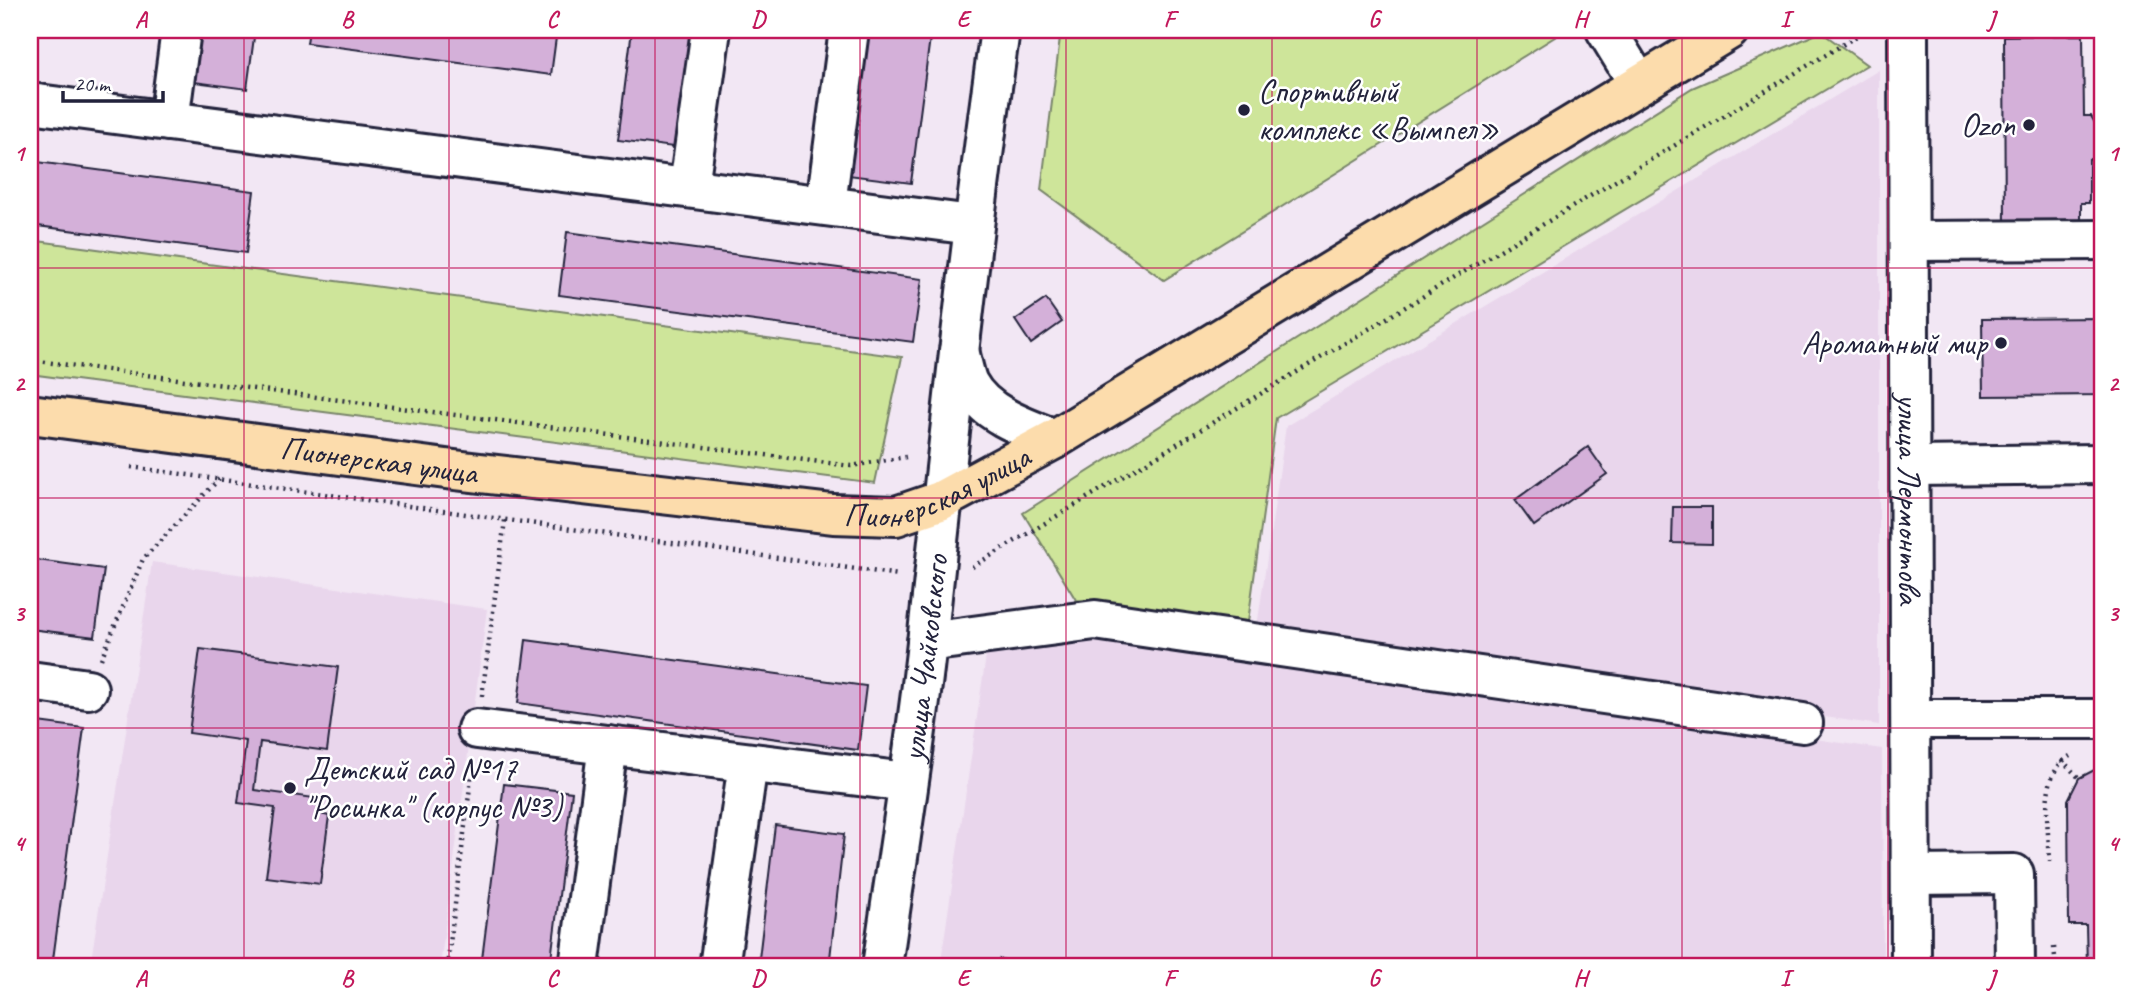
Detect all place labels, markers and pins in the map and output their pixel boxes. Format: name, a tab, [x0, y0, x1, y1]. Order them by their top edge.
place label: Спортивный комплекс «Вымпел»	[1258, 70, 1499, 150]
marker: Спортивный комплекс «Вымпел»	[1236, 102, 1252, 118]
place label: Ozon	[1961, 104, 2015, 146]
marker: Ozon	[2021, 117, 2037, 133]
place label: Ароматный мир	[1802, 322, 1990, 364]
marker: Ароматный мир	[1993, 335, 2009, 351]
place label: Детский сад №17 "Росинка" (корпус №3)	[304, 748, 564, 828]
marker: Детский сад №17 "Росинка" (корпус №3)	[282, 780, 298, 796]

